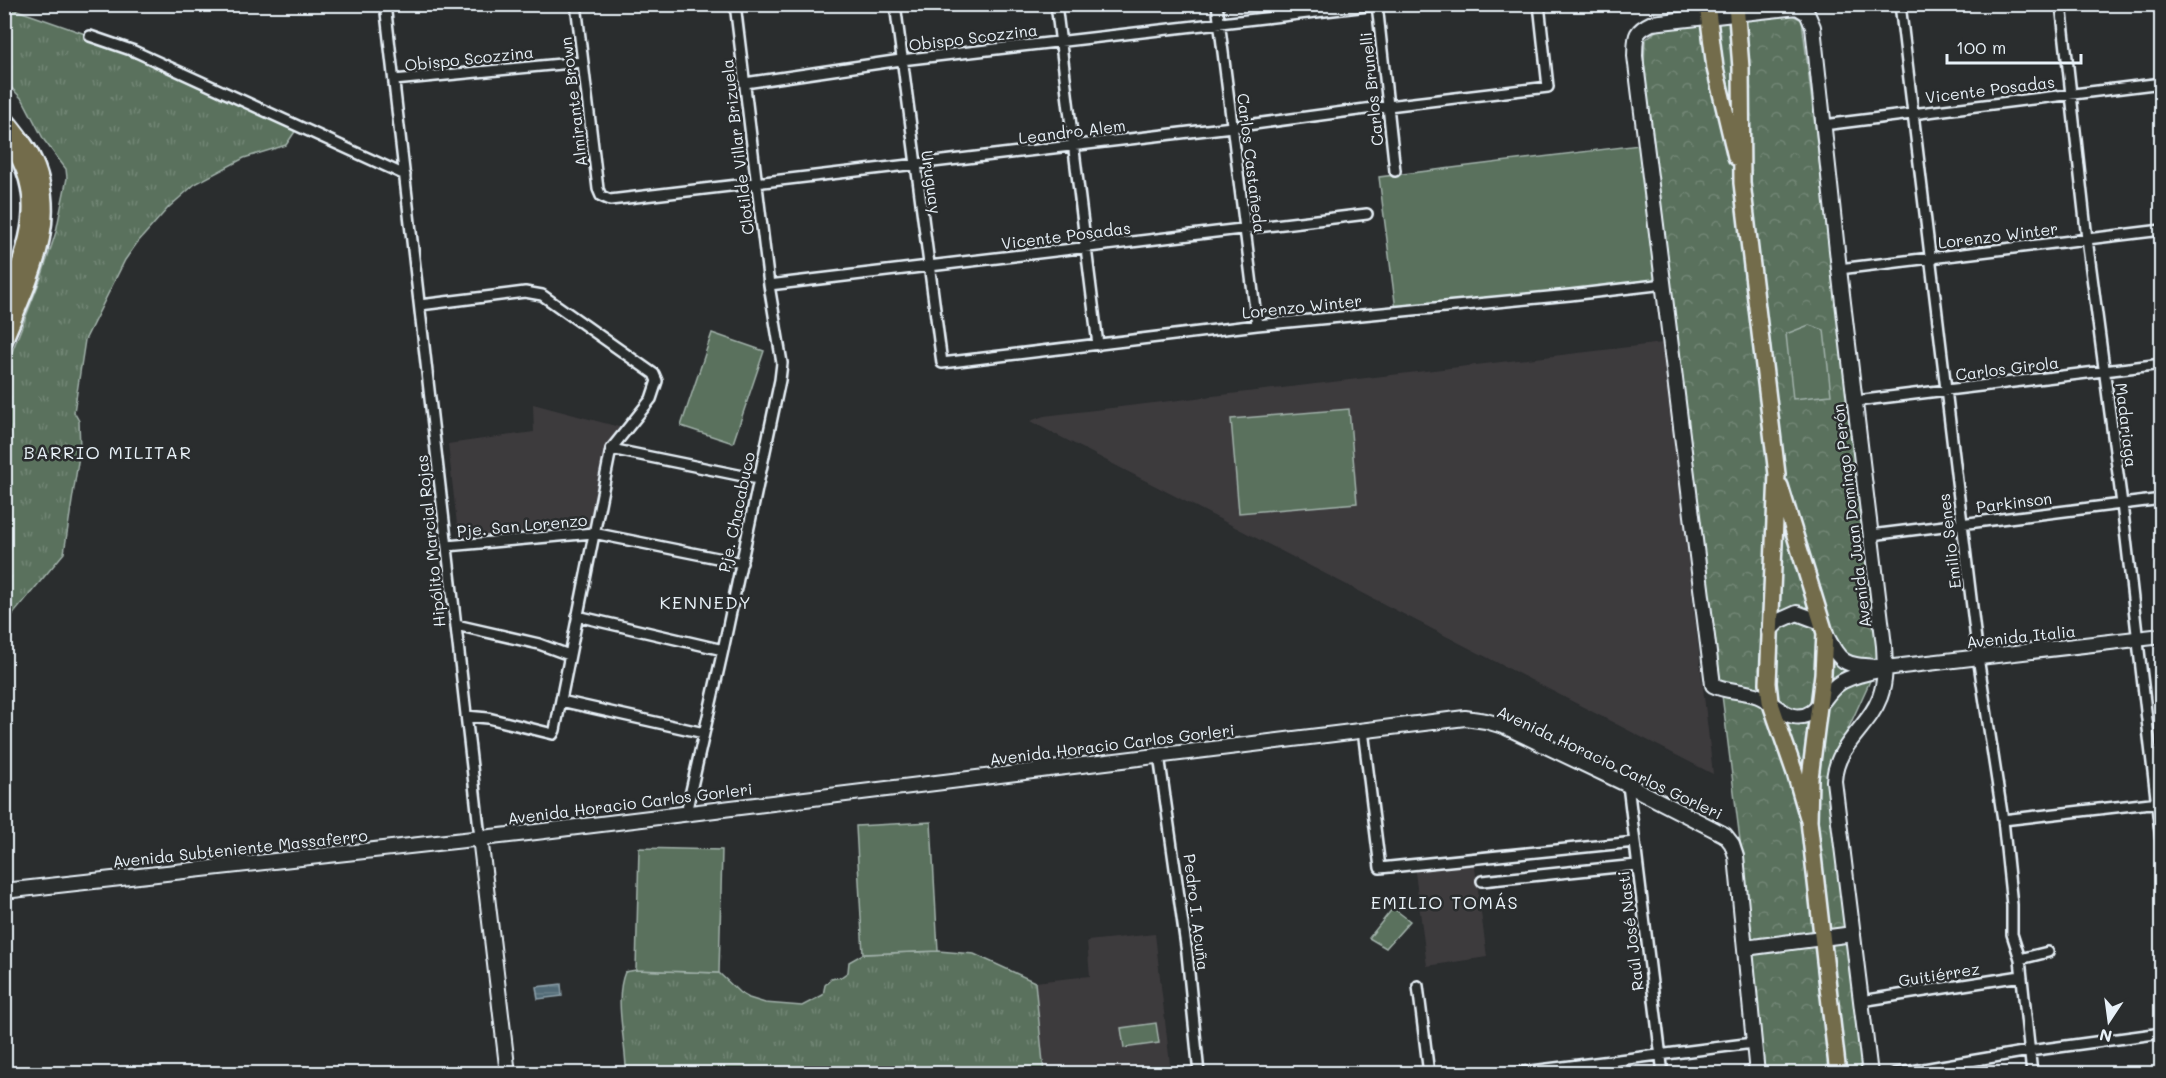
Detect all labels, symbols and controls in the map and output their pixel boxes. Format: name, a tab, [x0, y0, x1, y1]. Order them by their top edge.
street label: Obispo Scozzina	[907, 19, 1039, 55]
scale bar	[1947, 27, 2080, 65]
street label: Carlos Brunelli	[1355, 31, 1387, 147]
text: 100 m	[1956, 35, 2006, 59]
street label: Almirante Brown	[555, 36, 591, 168]
street label: Obispo Scozzina	[404, 41, 534, 75]
street label: Clotilde Villar Brizuela	[716, 58, 758, 236]
street label: Vicente Posadas	[1924, 71, 2056, 107]
street label: Carlos Castañeda	[1233, 92, 1271, 234]
street label: Leandro Alem	[1017, 114, 1127, 148]
street label: Uruguay	[917, 149, 947, 215]
street label: Vicente Posadas	[1000, 217, 1132, 253]
street label: Lorenzo Winter	[1937, 217, 2059, 253]
street label: Lorenzo Winter	[1241, 289, 1363, 323]
street label: Carlos Girola	[1954, 351, 2060, 385]
street label: Madariaga	[2111, 382, 2143, 468]
street label: Avenida Juan Domingo Perón	[1827, 403, 1875, 629]
district label: BARRIO MILITAR	[23, 440, 193, 464]
street label: Pje. Chacabuco	[713, 450, 759, 574]
street label: Hipólito Marcial Rojas	[411, 454, 449, 628]
street label: Parkinson	[1975, 487, 2053, 517]
street label: Emilio Senes	[1933, 492, 1965, 590]
street label: Pje. San Lorenzo	[456, 509, 588, 541]
district label: KENNEDY	[660, 590, 752, 614]
street label: Avenida Italia	[1965, 620, 2077, 652]
street label: Avenida Horacio Carlos Gorleri	[1494, 700, 1726, 824]
street label: Avenida Horacio Carlos Gorleri	[988, 719, 1236, 769]
street label: Avenida Horacio Carlos Gorleri	[506, 778, 754, 828]
street label: Avenida Subteniente Massaferro	[111, 824, 369, 872]
street label: Pedro I. Acuña	[1179, 852, 1215, 972]
street label: Raúl José Nasti	[1612, 870, 1648, 992]
district label: EMILIO TOMÁS	[1371, 890, 1519, 914]
street label: Guitiérrez	[1897, 957, 1981, 991]
north arrow	[2079, 991, 2139, 1051]
text: N	[2097, 1025, 2114, 1048]

